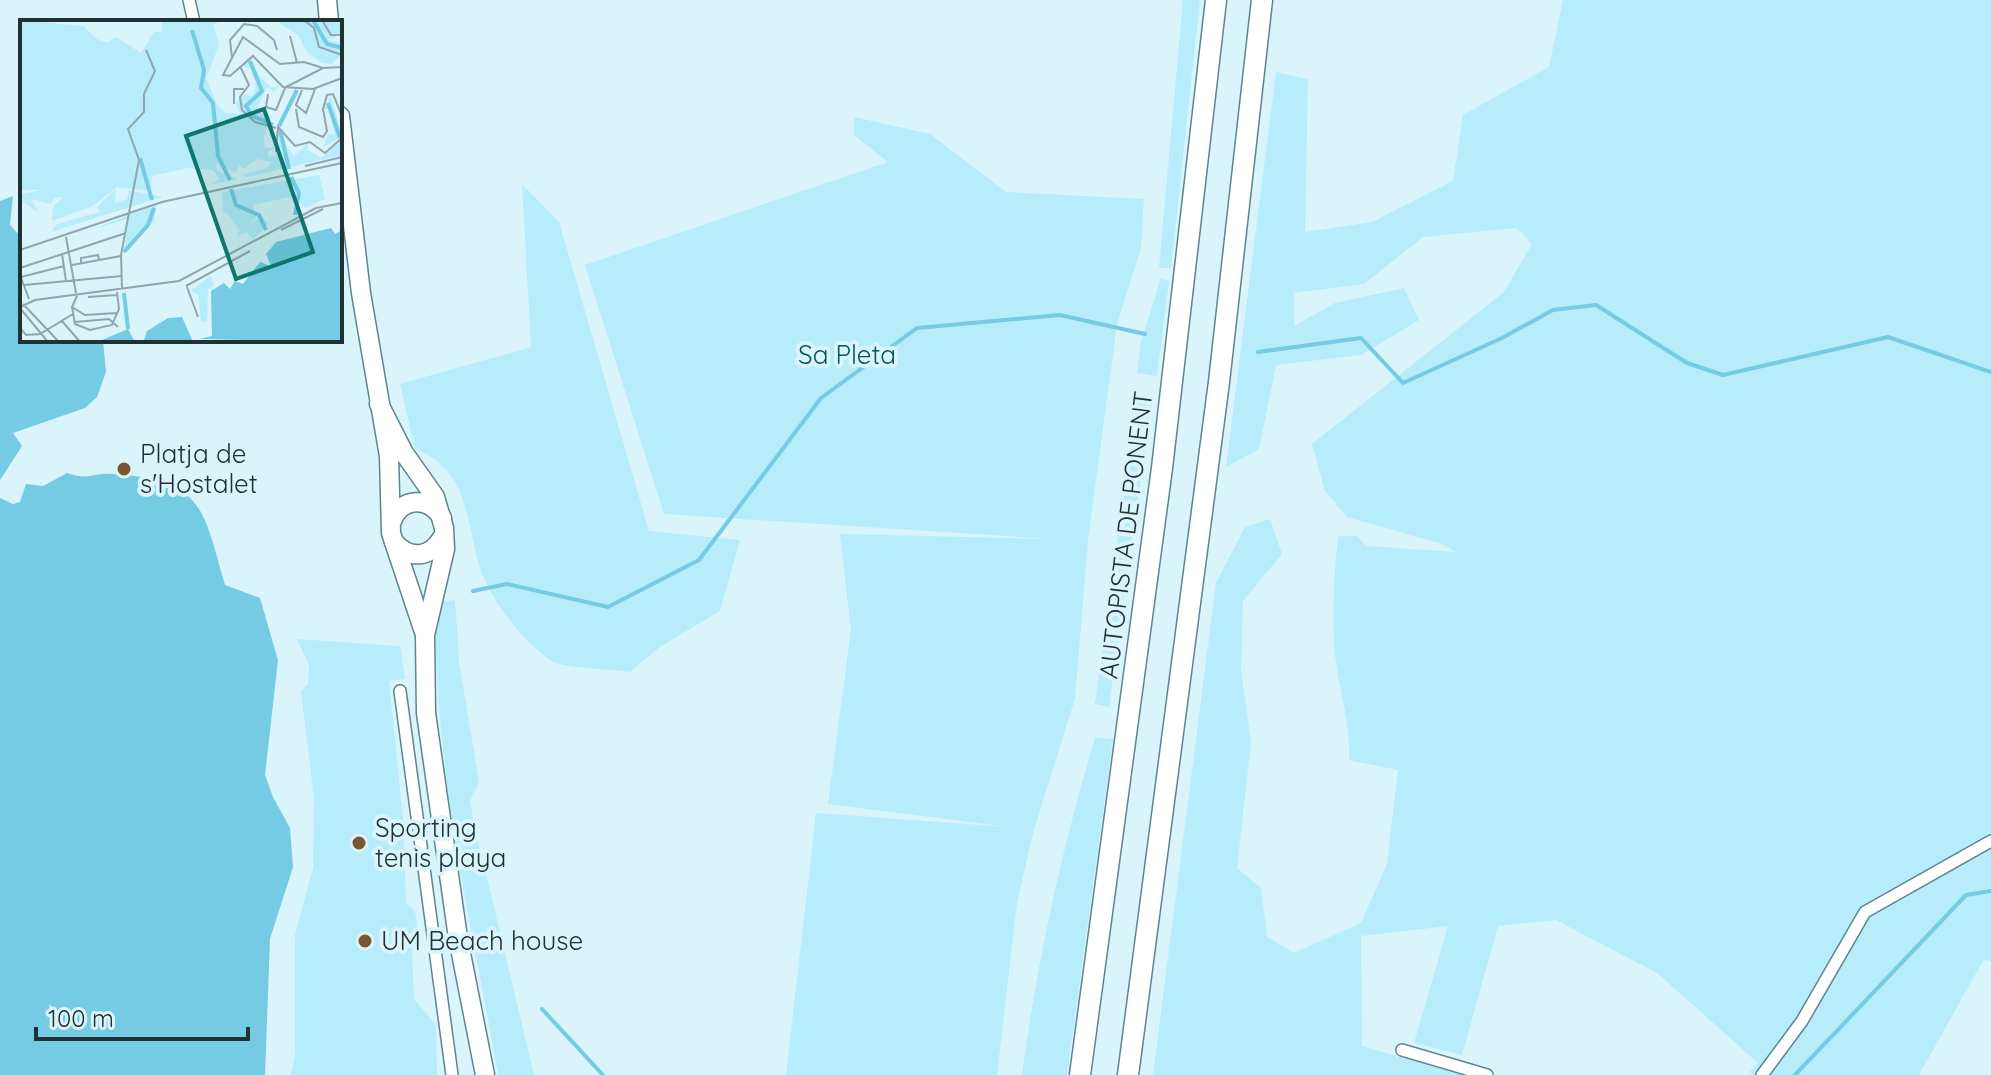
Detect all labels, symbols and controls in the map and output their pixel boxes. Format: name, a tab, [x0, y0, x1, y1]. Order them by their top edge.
inset map	[20, 20, 342, 342]
park label: Sa Pleta	[798, 338, 896, 371]
street label: AUTOPISTA DE PONENT	[1091, 389, 1160, 681]
place label: Platja de s'Hostalet	[140, 437, 258, 500]
marker: Platja de s'Hostalet	[115, 460, 133, 478]
place label: Sporting tenis playa	[375, 811, 506, 874]
marker: Sporting tenis playa	[350, 834, 368, 852]
place label: UM Beach house	[381, 924, 583, 957]
marker: UM Beach house	[356, 932, 374, 950]
scale bar	[36, 991, 248, 1041]
text: 100 m	[48, 1003, 114, 1033]

